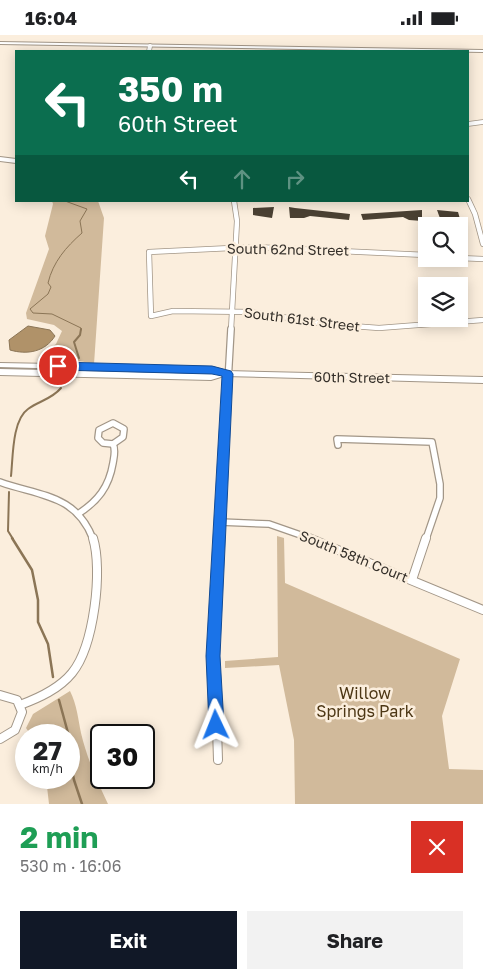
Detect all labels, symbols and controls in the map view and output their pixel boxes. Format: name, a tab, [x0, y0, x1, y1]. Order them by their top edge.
text: 16:04	[25, 6, 77, 29]
text: 350 m	[118, 68, 223, 110]
icon: left	[35, 70, 100, 135]
text: 60th Street	[118, 110, 238, 137]
icon: left	[175, 165, 203, 193]
icon: ahead	[228, 165, 256, 193]
icon: right	[281, 165, 309, 193]
map controls	[418, 217, 468, 327]
button: search	[418, 217, 468, 267]
street label: South 62nd Street	[227, 239, 349, 259]
button: layers	[418, 277, 468, 327]
street label: South 61st Street	[243, 303, 361, 335]
pin	[37, 345, 79, 387]
icon: arrive	[44, 352, 72, 380]
street label: 60th Street	[314, 368, 390, 386]
street label: South 58th Court	[297, 526, 411, 586]
park label: Willow Springs Park	[316, 683, 414, 721]
position arrow	[189, 698, 241, 750]
speed limit sign: 30	[90, 724, 155, 789]
text: 27	[33, 735, 62, 766]
text: km/h	[32, 761, 63, 776]
text: 2 min	[20, 819, 98, 855]
button: close	[411, 821, 463, 873]
text: 530 m · 16:06	[20, 856, 121, 876]
button: Exit	[20, 911, 237, 969]
button: Share	[247, 911, 463, 969]

